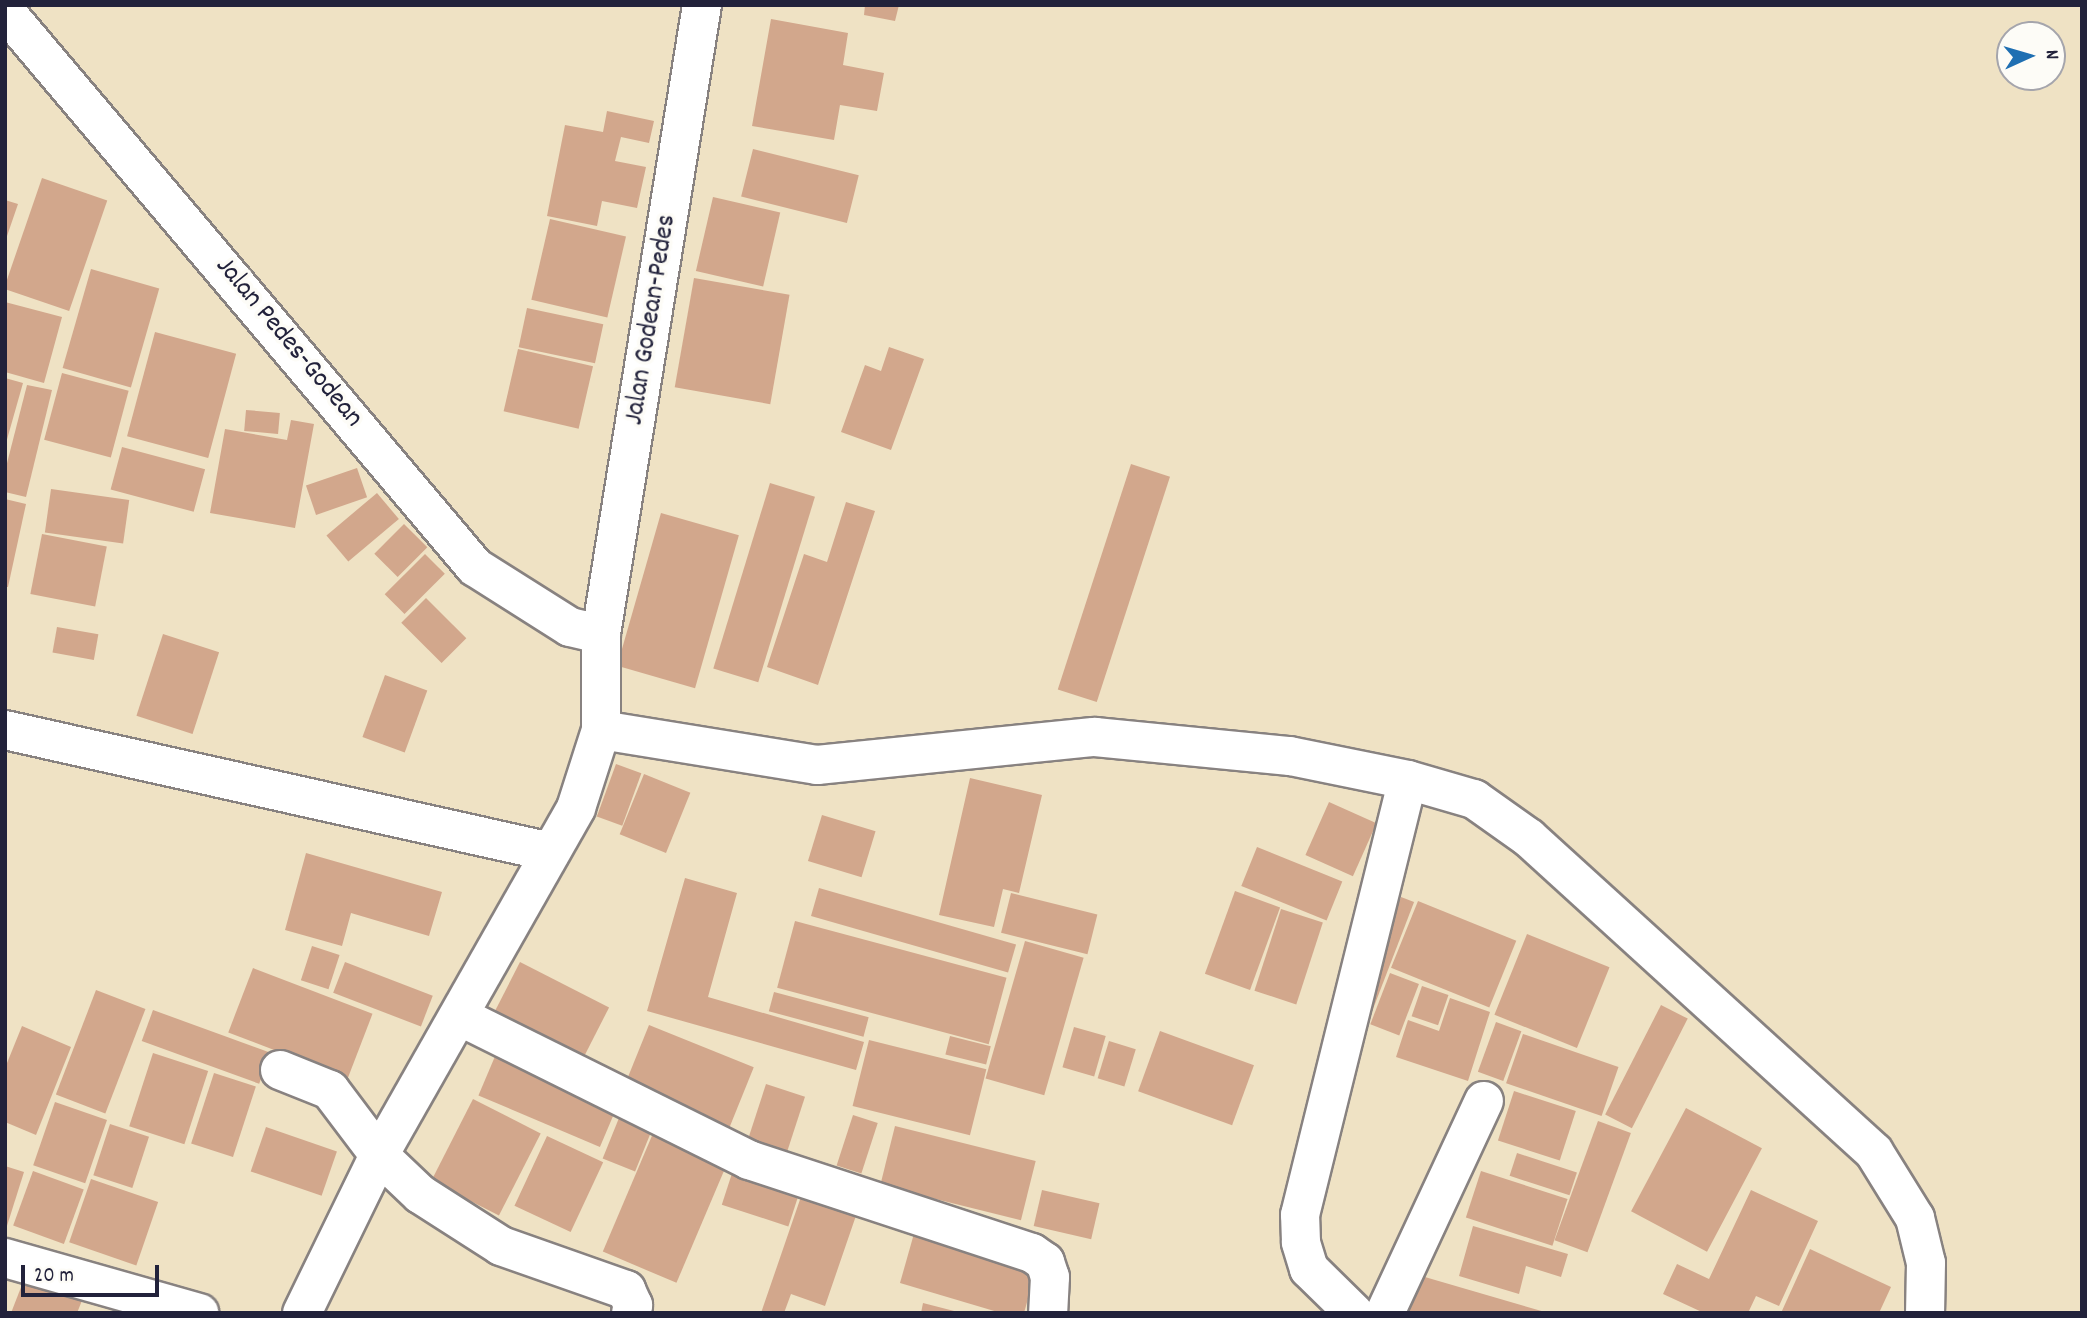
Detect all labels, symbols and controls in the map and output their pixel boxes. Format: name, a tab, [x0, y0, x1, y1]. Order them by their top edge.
north arrow	[1996, 21, 2066, 91]
text: N	[2037, 49, 2064, 60]
street label: Jalan Godean-Pedes	[619, 212, 685, 428]
street label: Jalan Pedes-Godean	[207, 251, 369, 435]
scale bar	[24, 1252, 163, 1296]
text: 20 m	[34, 1262, 74, 1292]

